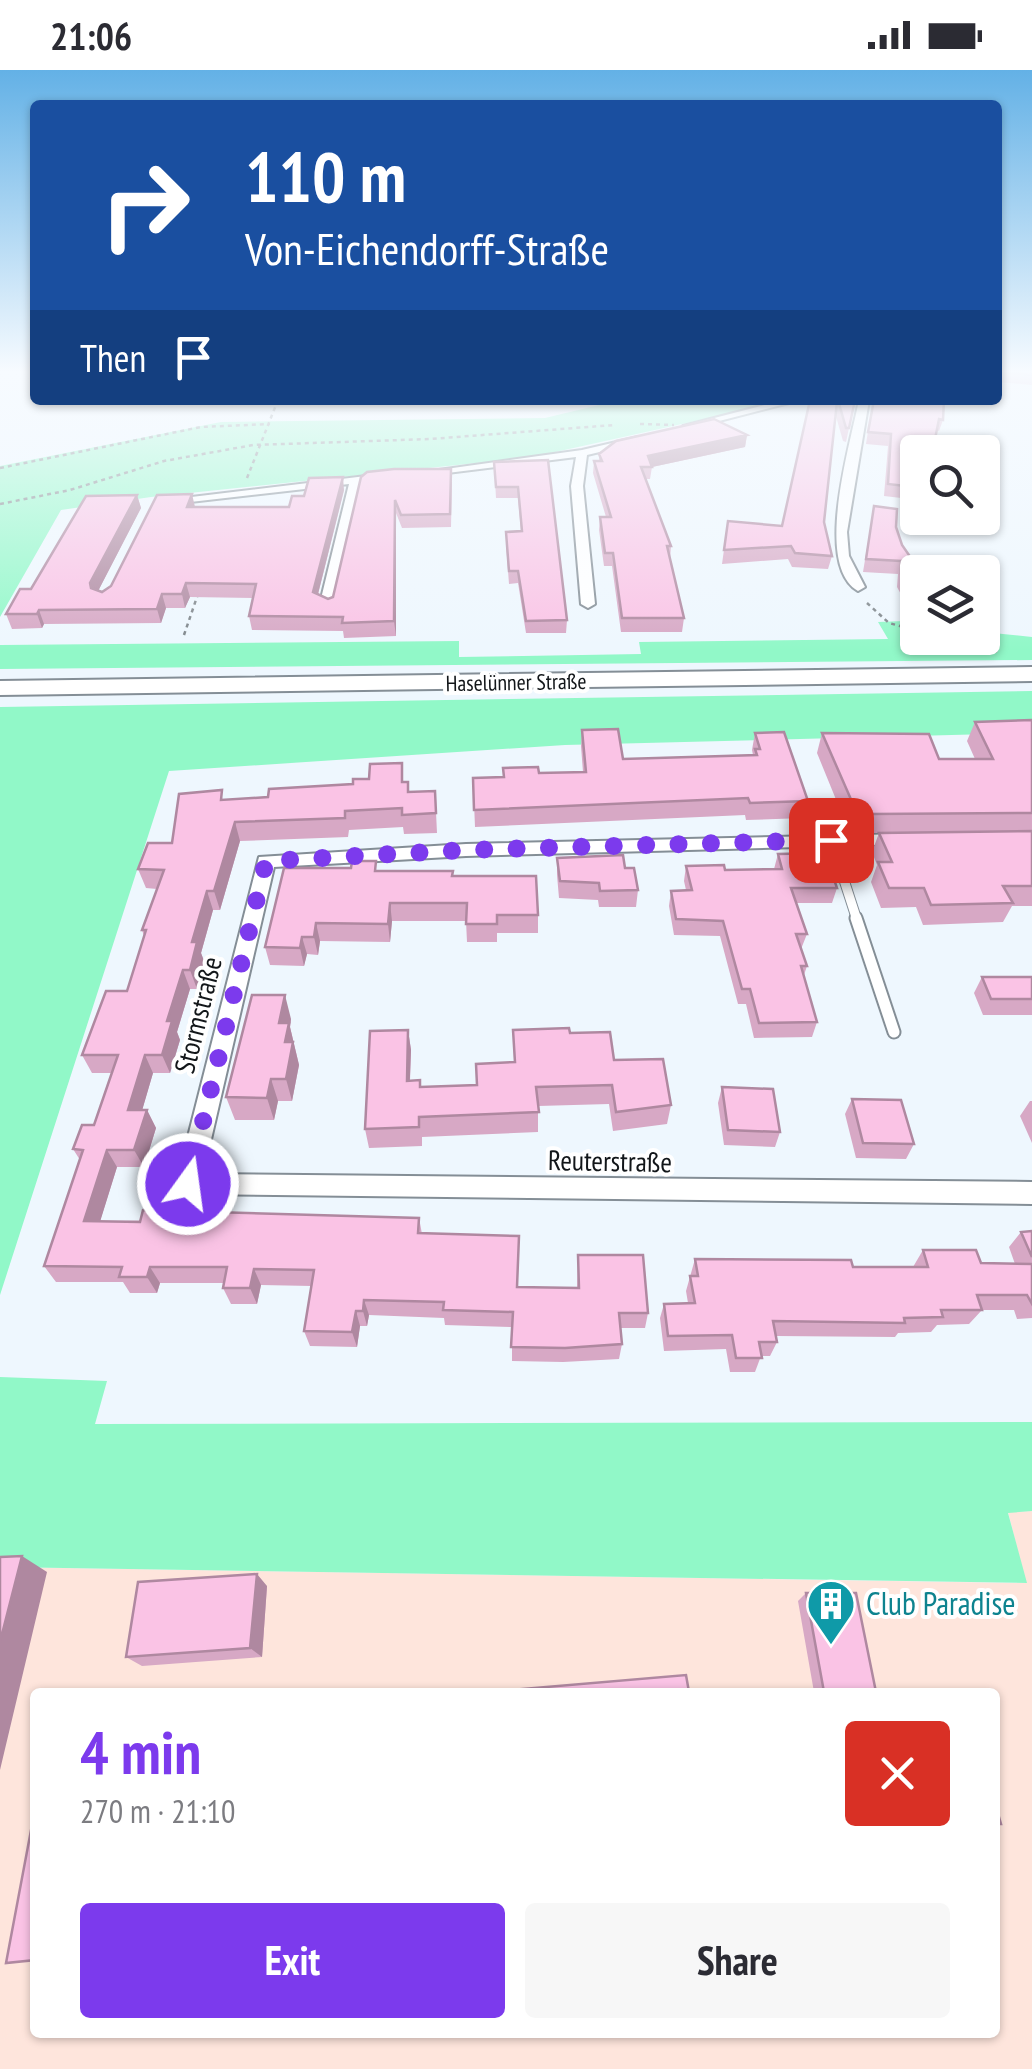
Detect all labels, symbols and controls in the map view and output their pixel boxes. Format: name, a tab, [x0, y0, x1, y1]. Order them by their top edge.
text: 21:06	[50, 11, 132, 60]
text: 110 m	[245, 131, 406, 221]
icon: right	[80, 140, 210, 270]
text: Von-Eichendorff-Straße	[245, 219, 609, 277]
icon: arrive	[166, 330, 221, 385]
text: Then	[80, 333, 146, 382]
map controls	[900, 435, 1000, 655]
button: search	[900, 435, 1000, 535]
button: layers	[900, 555, 1000, 655]
street label: Haselünner Straße	[445, 667, 587, 697]
pin	[789, 798, 874, 883]
icon: arrive	[804, 813, 859, 868]
street label: Stormstraße	[165, 953, 230, 1077]
position arrow	[136, 1132, 240, 1236]
street label: Reuterstraße	[548, 1141, 672, 1180]
building icon: Club Paradise	[805, 1578, 857, 1646]
place label: Club Paradise	[866, 1582, 1015, 1624]
text: 4 min	[80, 1713, 201, 1791]
button: close	[845, 1721, 950, 1826]
text: 270 m · 21:10	[80, 1790, 235, 1832]
button: Exit	[80, 1903, 505, 2018]
button: Share	[525, 1903, 950, 2018]

